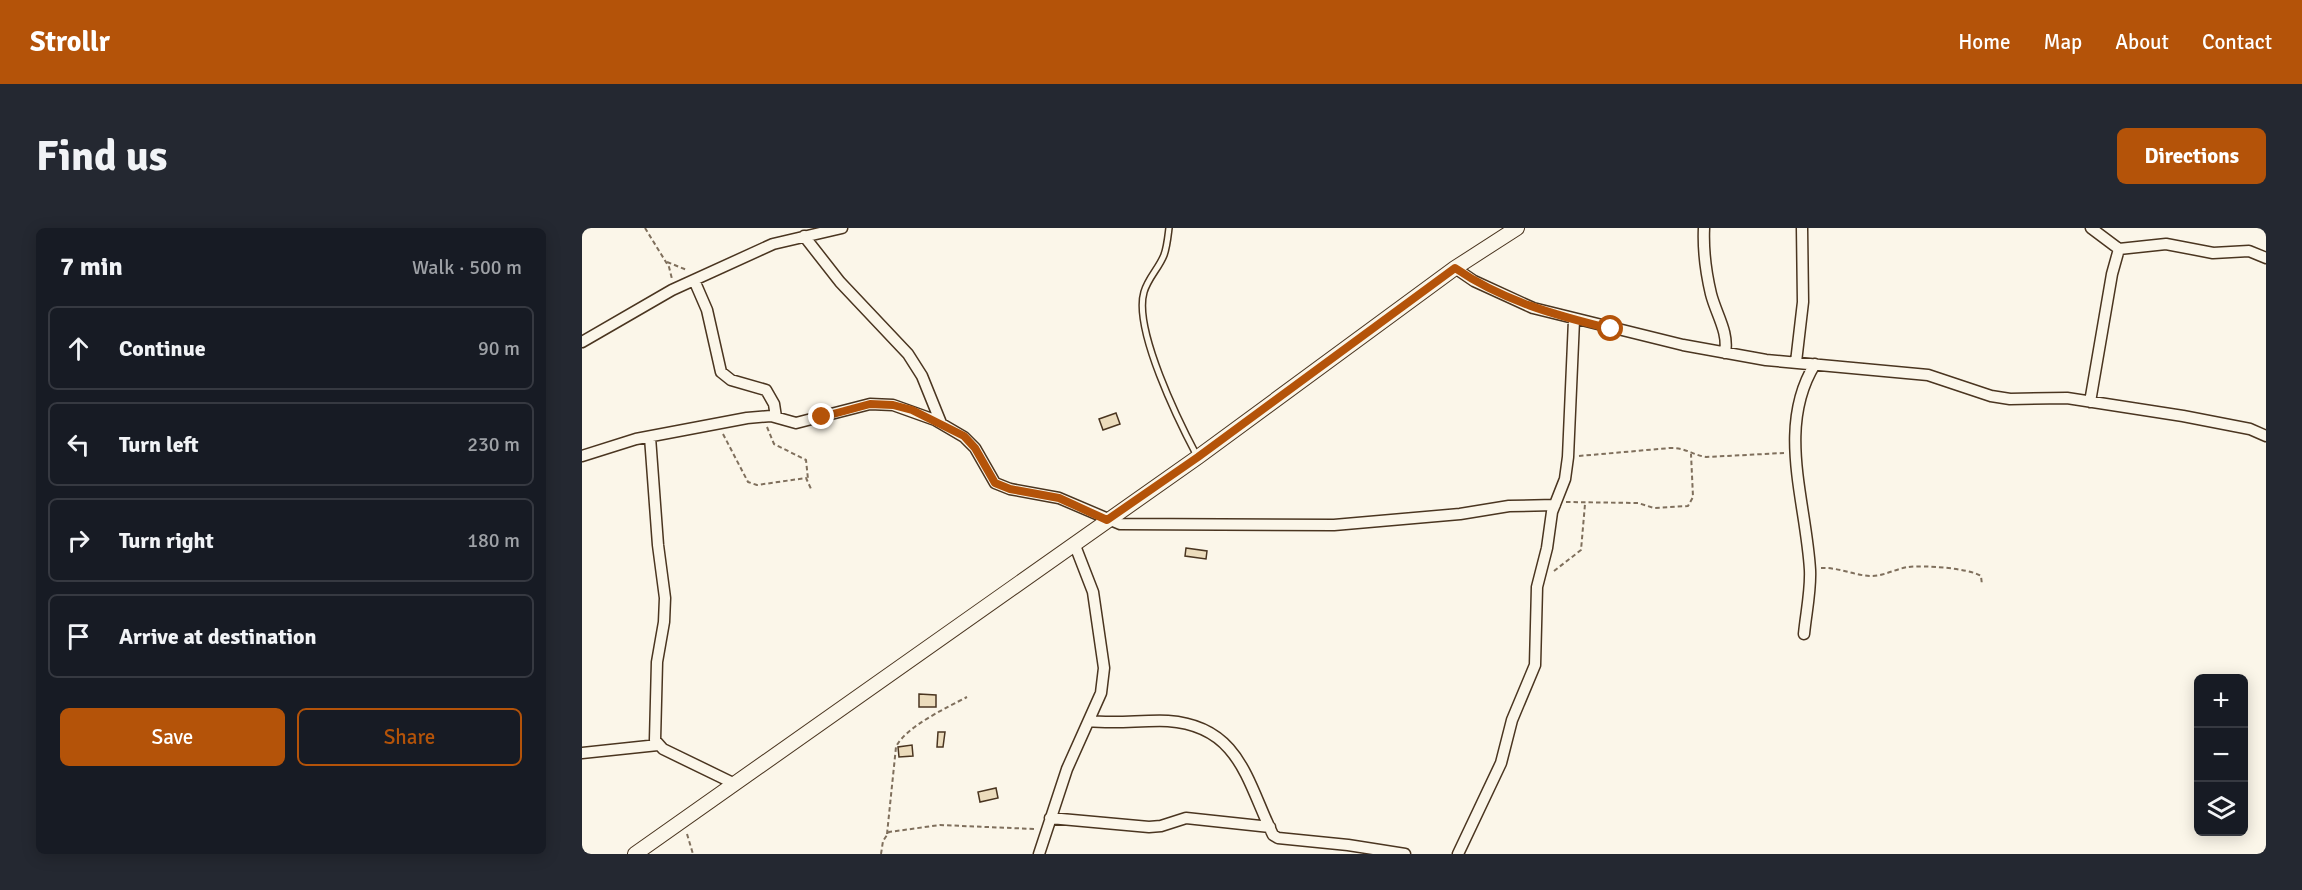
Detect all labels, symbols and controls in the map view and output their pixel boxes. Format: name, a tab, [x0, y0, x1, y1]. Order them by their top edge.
text: Strollr	[30, 25, 110, 59]
text: Home	[1958, 29, 2011, 55]
text: Map	[2044, 29, 2082, 55]
text: About	[2115, 29, 2169, 55]
text: Contact	[2202, 29, 2272, 55]
button: Directions	[2117, 128, 2266, 184]
text: Find us	[36, 131, 167, 182]
text: 7 min	[60, 251, 123, 283]
text: Walk · 500 m	[412, 255, 522, 280]
route start	[1597, 315, 1623, 341]
icon: ahead	[62, 332, 95, 365]
text: Continue	[119, 335, 206, 362]
text: 90 m	[478, 336, 520, 361]
route end	[808, 403, 834, 429]
icon: left	[62, 428, 95, 461]
text: Turn left	[119, 431, 199, 458]
text: 230 m	[467, 432, 520, 457]
icon: right	[62, 524, 95, 557]
text: Turn right	[119, 527, 214, 554]
text: 180 m	[467, 528, 520, 553]
icon: arrive	[62, 620, 95, 653]
text: Arrive at destination	[119, 623, 316, 650]
map controls	[2194, 674, 2248, 836]
button: +	[2194, 674, 2248, 728]
button: Save	[60, 708, 285, 766]
button: Share	[297, 708, 522, 766]
button: −	[2194, 728, 2248, 782]
button: layers	[2194, 782, 2248, 836]

